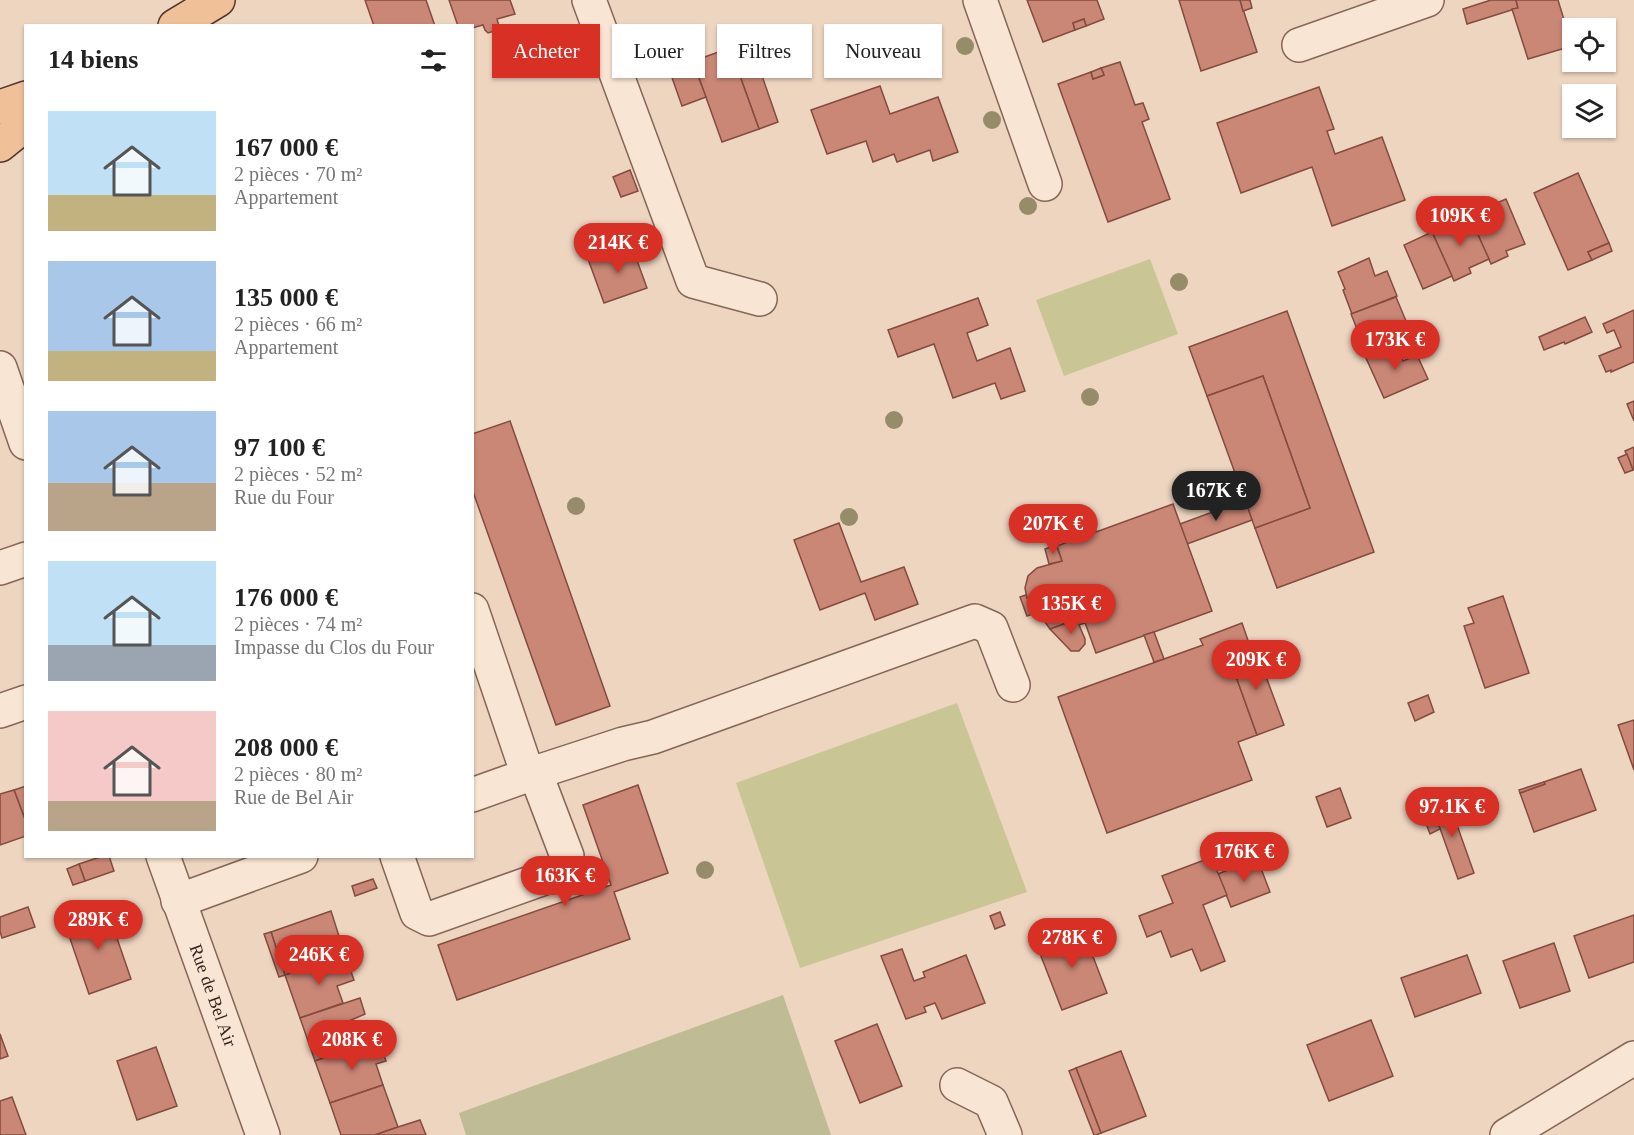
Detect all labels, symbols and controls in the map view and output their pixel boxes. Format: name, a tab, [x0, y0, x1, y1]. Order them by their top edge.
map controls	[1562, 18, 1616, 138]
button: locate	[1562, 18, 1616, 72]
chip: Acheter	[492, 24, 600, 78]
chip: Louer	[612, 24, 705, 78]
chip: Filtres	[717, 24, 812, 78]
chip: Nouveau	[824, 24, 942, 78]
icon: filters	[417, 44, 450, 77]
text: 14 biens	[48, 45, 138, 74]
button: layers	[1562, 84, 1616, 138]
text: 167 000 €	[234, 133, 338, 162]
icon: home	[96, 135, 168, 207]
text: 2 pièces · 70 m²	[234, 163, 362, 185]
text: Appartement	[234, 186, 338, 208]
pin: 109K €	[1411, 196, 1509, 247]
text: 109K €	[1430, 204, 1490, 226]
pin: 214K €	[569, 223, 667, 274]
text: 214K €	[588, 231, 648, 253]
text: 135 000 €	[234, 283, 338, 312]
icon: home	[96, 285, 168, 357]
text: 2 pièces · 66 m²	[234, 313, 362, 335]
pin: 173K €	[1346, 320, 1444, 371]
text: 173K €	[1365, 328, 1425, 350]
text: Appartement	[234, 336, 338, 358]
text: 97 100 €	[234, 433, 325, 462]
icon: home	[96, 435, 168, 507]
text: 2 pièces · 52 m²	[234, 463, 362, 485]
pin: 167K €	[1167, 471, 1265, 522]
text: 167K €	[1186, 479, 1246, 501]
text: Rue du Four	[234, 486, 334, 508]
pin: 207K €	[1004, 504, 1102, 555]
text: 207K €	[1023, 512, 1083, 534]
text: 176 000 €	[234, 583, 338, 612]
pin: 135K €	[1022, 584, 1120, 635]
icon: home	[96, 585, 168, 657]
text: 135K €	[1041, 592, 1101, 614]
text: 2 pièces · 74 m²	[234, 613, 362, 635]
text: Impasse du Clos du Four	[234, 636, 434, 658]
pin: 209K €	[1207, 640, 1305, 691]
text: 209K €	[1226, 648, 1286, 670]
text: 208 000 €	[234, 733, 338, 762]
icon: home	[96, 735, 168, 807]
text: 2 pièces · 80 m²	[234, 763, 362, 785]
text: Rue de Bel Air	[234, 786, 353, 808]
pin: 97.1K €	[1397, 787, 1507, 838]
text: 97.1K €	[1419, 795, 1485, 817]
pin: 176K €	[1195, 832, 1293, 883]
text: 176K €	[1214, 840, 1274, 862]
pin: 163K €	[516, 856, 614, 907]
text: 163K €	[535, 864, 595, 886]
pin: 289K €	[49, 900, 147, 951]
text: 289K €	[68, 908, 128, 930]
pin: 278K €	[1023, 918, 1121, 969]
text: 278K €	[1042, 926, 1102, 948]
pin: 246K €	[270, 935, 368, 986]
street label: Rue de Bel Air	[185, 941, 240, 1049]
text: 246K €	[289, 943, 349, 965]
pin: 208K €	[303, 1020, 401, 1071]
text: 208K €	[322, 1028, 382, 1050]

